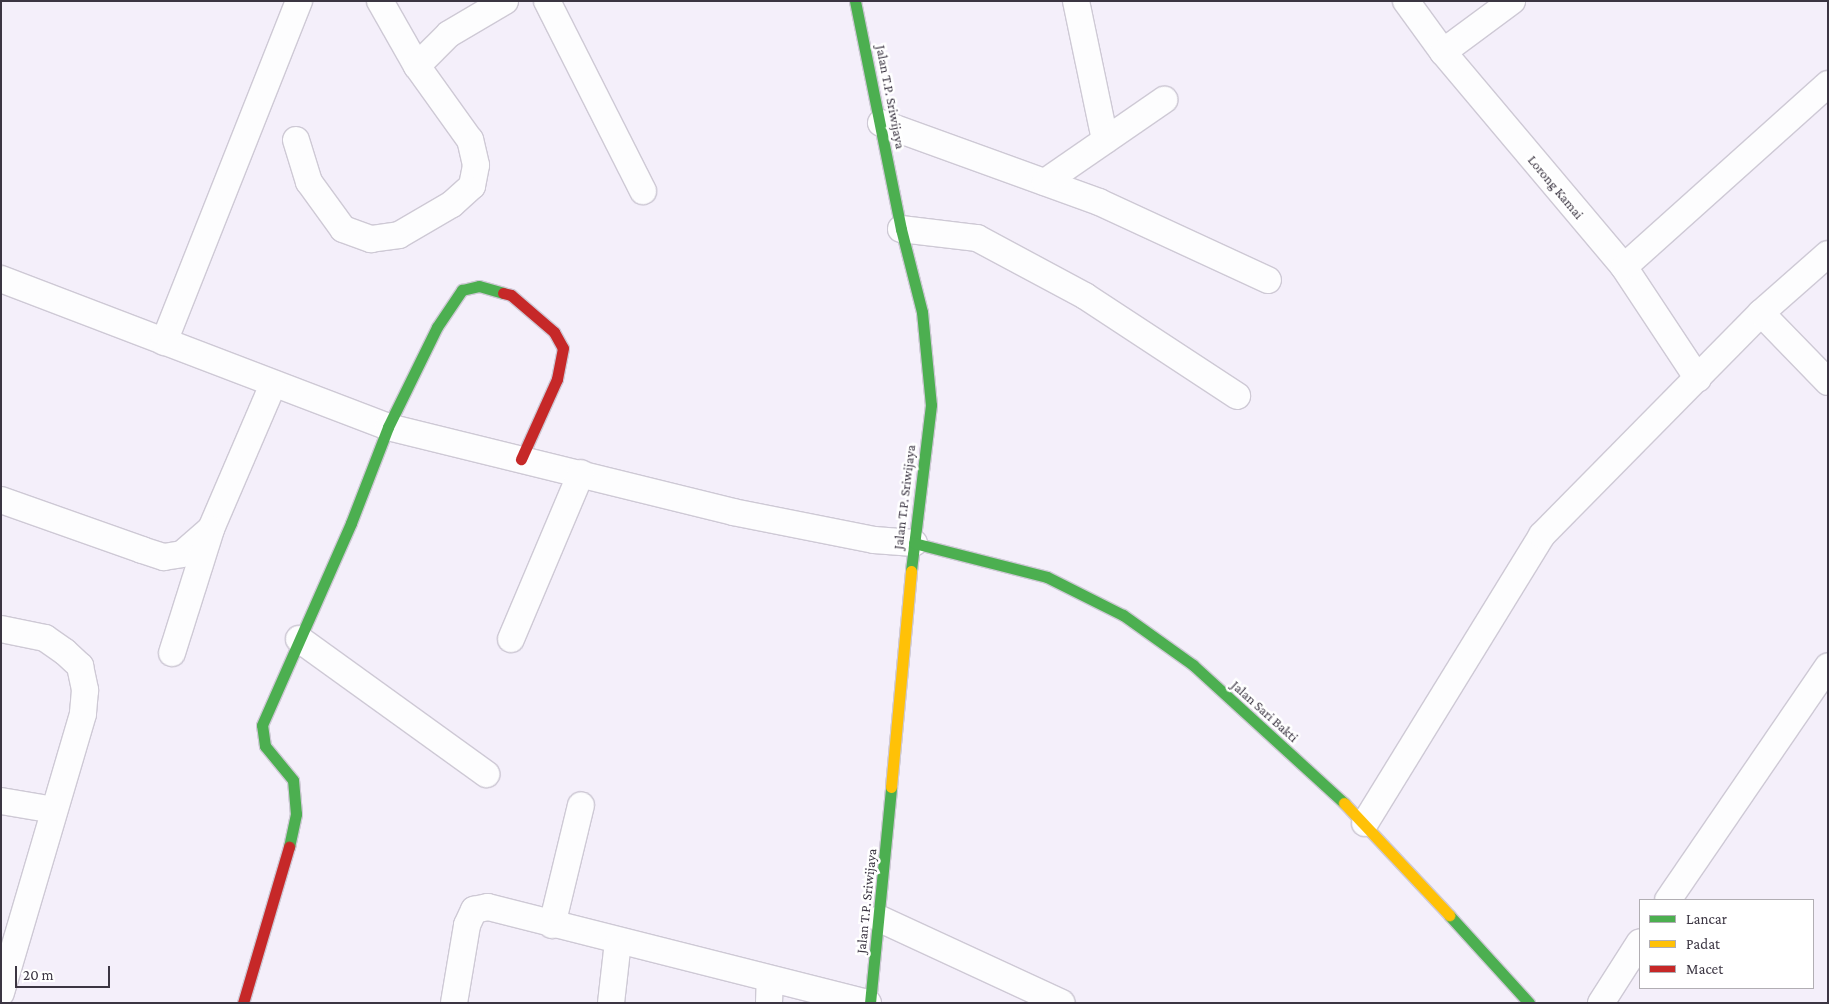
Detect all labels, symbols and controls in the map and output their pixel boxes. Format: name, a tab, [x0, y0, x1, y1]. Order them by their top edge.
street label: Jalan T.P. Sriwijaya	[873, 44, 909, 150]
street label: Lorong Kamai	[1524, 152, 1588, 222]
street label: Jalan T.P. Sriwijaya	[889, 444, 919, 550]
street label: Jalan Sari Bakti	[1228, 677, 1302, 745]
street label: Jalan T.P. Sriwijaya	[852, 848, 880, 954]
legend	[1639, 899, 1814, 989]
text: Lancar	[1686, 911, 1727, 927]
text: Padat	[1686, 936, 1720, 952]
scale bar	[18, 956, 112, 988]
text: Macet	[1686, 961, 1723, 977]
text: 20 m	[23, 967, 54, 983]

